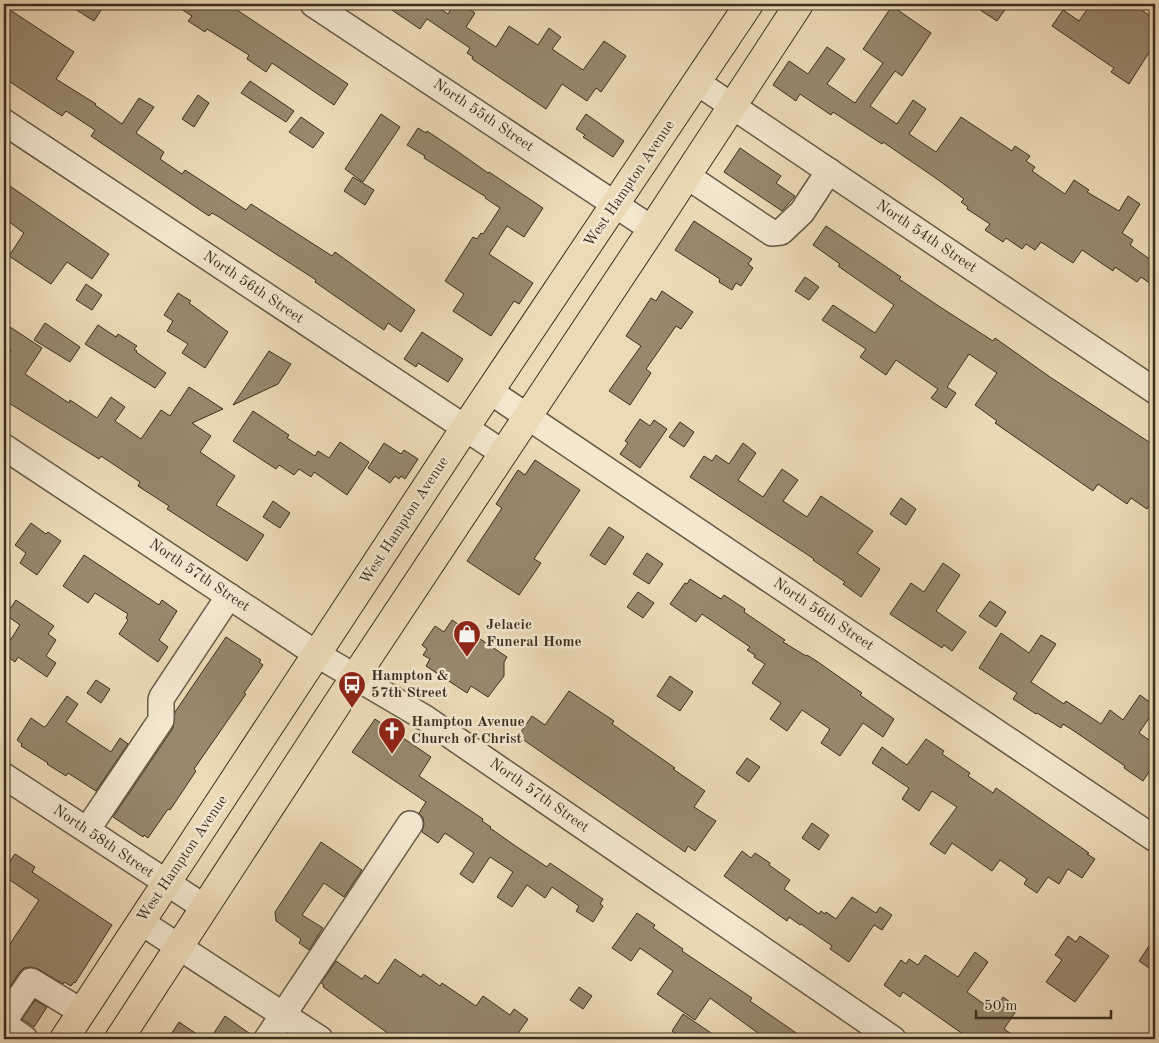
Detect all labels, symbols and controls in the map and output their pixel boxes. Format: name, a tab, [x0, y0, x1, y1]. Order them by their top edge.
street label: North 55th Street	[430, 77, 536, 155]
street label: West Hampton Avenue	[582, 118, 678, 250]
street label: North 54th Street	[873, 198, 979, 276]
street label: North 56th Street	[200, 249, 306, 327]
street label: West Hampton Avenue	[358, 454, 452, 588]
street label: North 57th Street	[146, 537, 252, 615]
street label: North 56th Street	[770, 576, 876, 654]
place label: Jelacic Funeral Home	[486, 618, 582, 650]
shop icon: Jelacic Funeral Home	[452, 619, 482, 658]
place label: Hampton & 57th Street	[371, 669, 449, 701]
bus stop icon: Hampton & 57th Street	[337, 670, 367, 709]
place label: Hampton Avenue Church of Christ	[411, 715, 525, 747]
church icon: Hampton Avenue Church of Christ	[377, 716, 407, 755]
street label: North 57th Street	[487, 756, 591, 836]
street label: West Hampton Avenue	[135, 793, 231, 925]
street label: North 58th Street	[50, 803, 156, 881]
scale bar	[976, 988, 1112, 1020]
text: 50 m	[984, 999, 1018, 1014]

